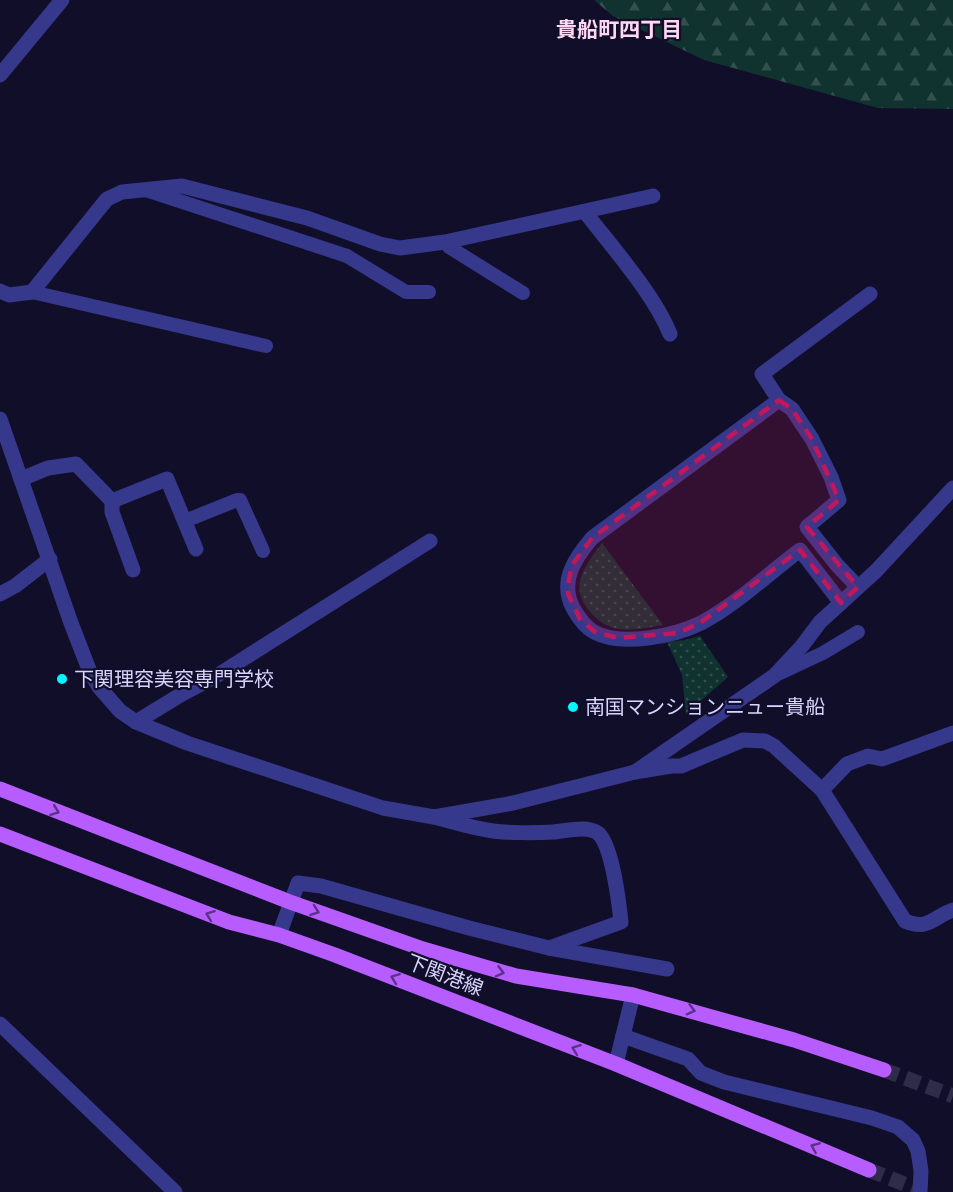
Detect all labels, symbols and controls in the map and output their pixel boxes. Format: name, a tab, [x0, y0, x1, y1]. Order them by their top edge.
district label: 貴船町四丁目	[556, 16, 682, 42]
place label: 下関理容美容専門学校	[74, 666, 274, 691]
marker: 下関理容美容専門学校	[55, 672, 69, 686]
place label: 南国マンションニュー貴船	[585, 694, 825, 719]
marker: 南国マンションニュー貴船	[566, 700, 580, 714]
one-way arrow	[49, 803, 59, 816]
one-way arrow	[309, 904, 320, 916]
one-way arrow	[206, 910, 217, 922]
street label: 下関港線	[403, 949, 487, 1001]
one-way arrow	[495, 964, 505, 977]
one-way arrow	[390, 973, 400, 986]
one-way arrow	[686, 1003, 696, 1016]
one-way arrow	[572, 1044, 583, 1056]
one-way arrow	[810, 1142, 821, 1154]

